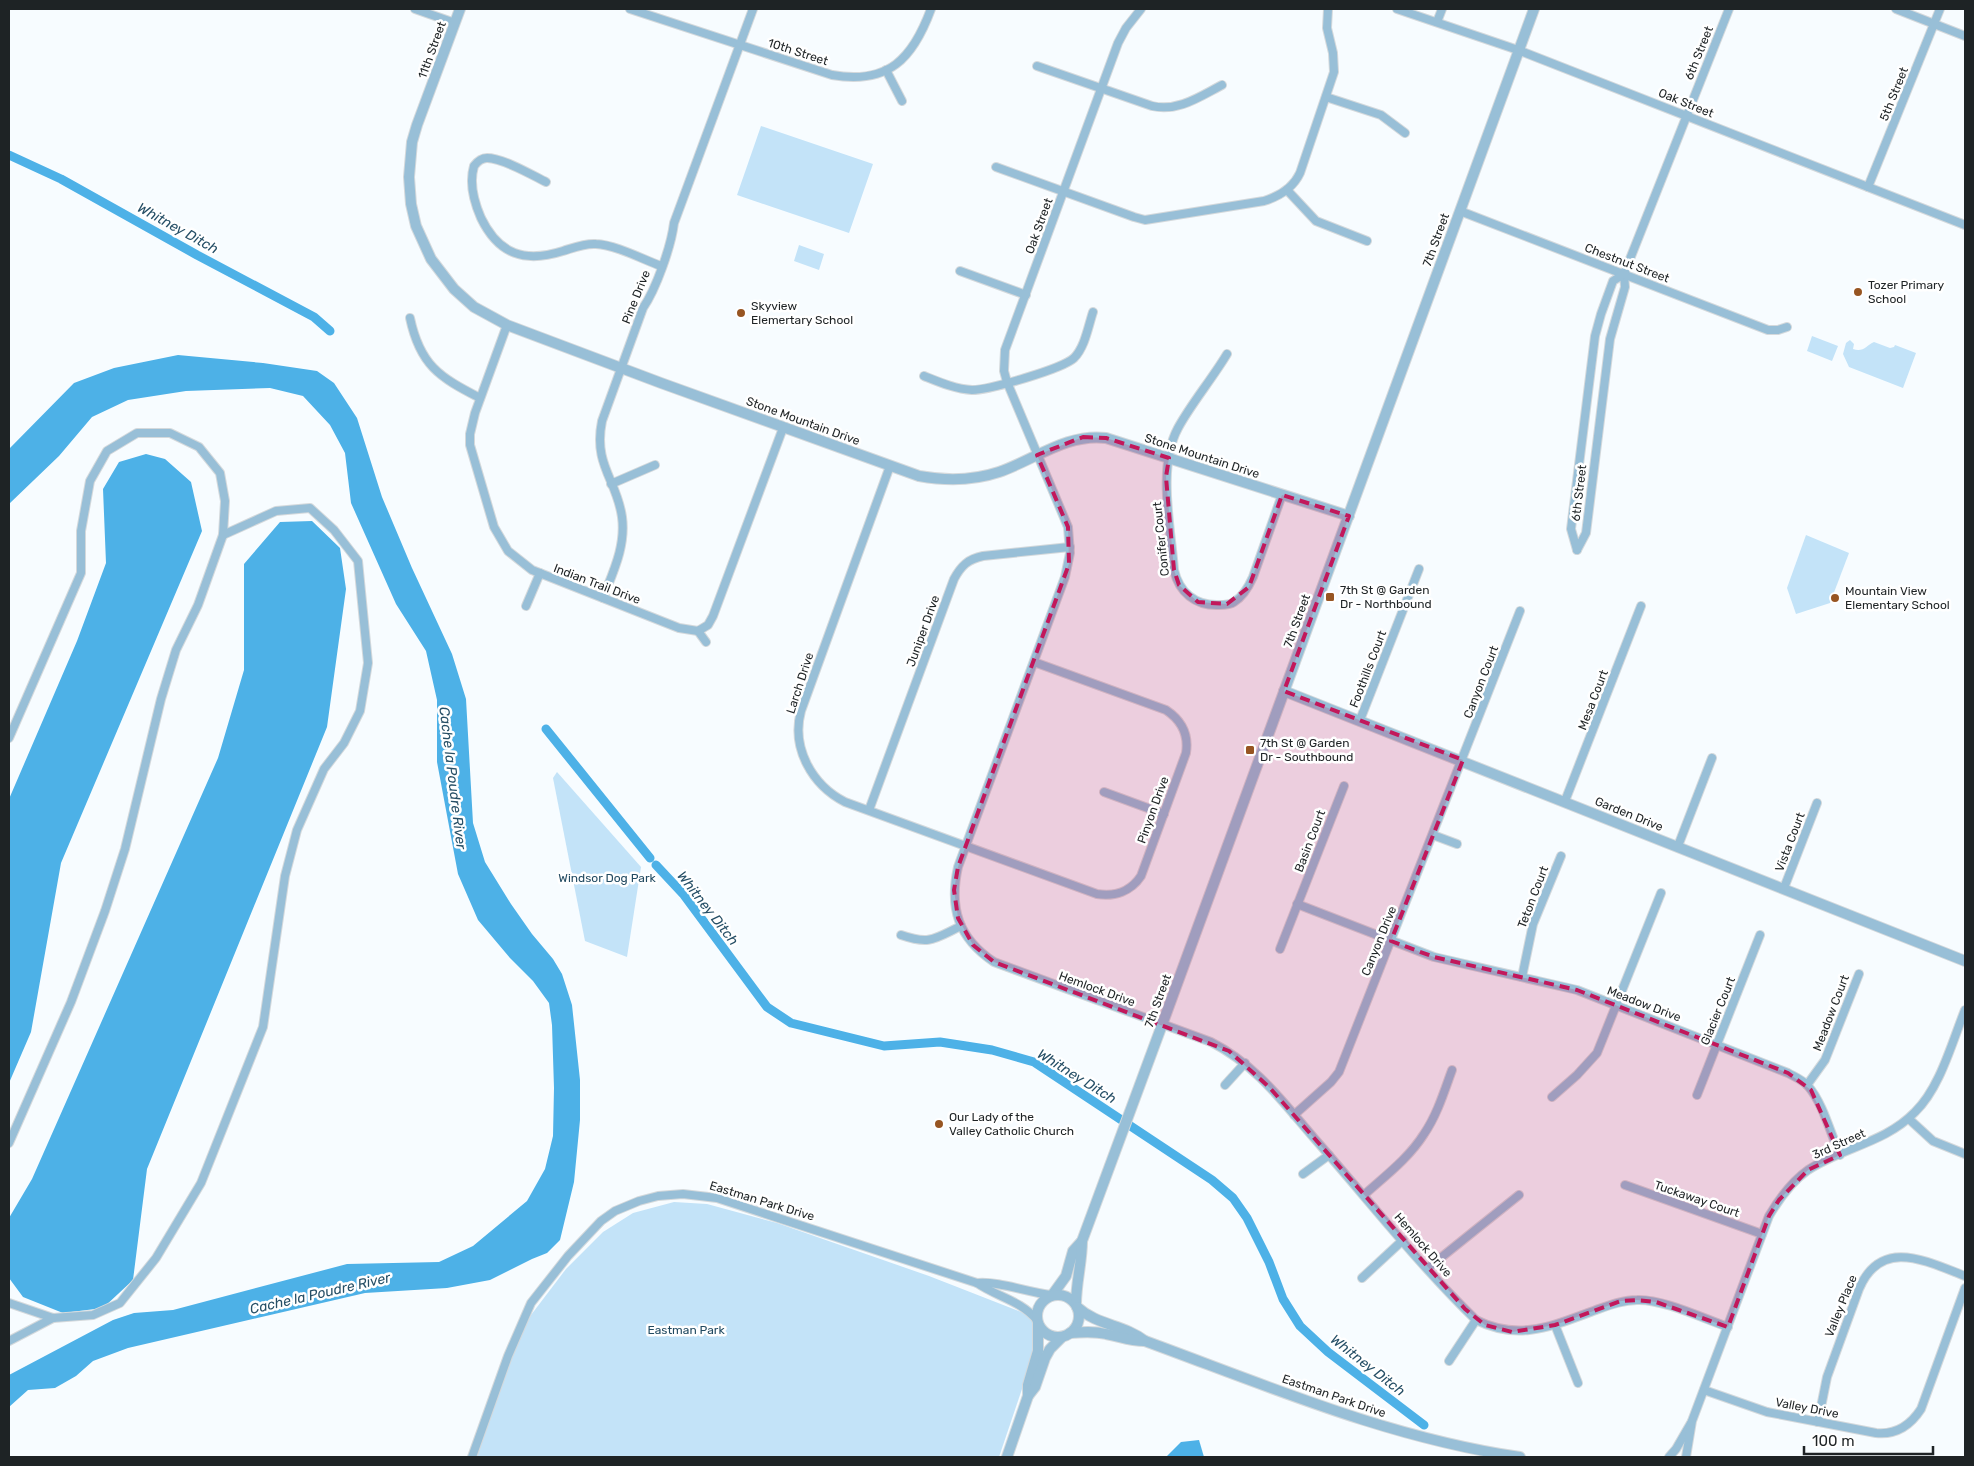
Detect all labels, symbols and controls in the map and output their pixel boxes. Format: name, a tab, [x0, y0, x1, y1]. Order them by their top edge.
street label: 11th Street	[415, 19, 449, 81]
street label: 6th Street	[1682, 24, 1716, 82]
street label: 10th Street	[766, 36, 830, 68]
street label: 5th Street	[1877, 65, 1911, 123]
street label: Oak Street	[1656, 86, 1716, 121]
street label: Oak Street	[1022, 196, 1056, 256]
water label: Whitney Ditch	[134, 199, 221, 258]
street label: 7th Street	[1420, 211, 1452, 269]
street label: Chestnut Street	[1583, 240, 1672, 286]
street label: Pine Drive	[619, 268, 653, 326]
place label: Tozer Primary School	[1868, 278, 1945, 306]
marker: Tozer Primary School	[1852, 286, 1864, 298]
place label: Skyview Elemertary School	[751, 299, 853, 327]
marker: Skyview Elemertary School	[735, 307, 747, 319]
street label: Stone Mountain Drive	[744, 394, 862, 448]
street label: Stone Mountain Drive	[1143, 431, 1262, 481]
street label: 6th Street	[1569, 464, 1589, 522]
street label: Conifer Court	[1150, 501, 1172, 577]
street label: Indian Trail Drive	[552, 561, 643, 607]
place label: 7th St @ Garden Dr - Northbound	[1340, 583, 1432, 611]
place label: Mountain View Elementary School	[1845, 584, 1950, 612]
marker: 7th St @ Garden Dr - Northbound	[1324, 591, 1336, 603]
street label: 7th Street	[1281, 592, 1313, 650]
marker: Mountain View Elementary School	[1829, 592, 1841, 604]
street label: Juniper Drive	[904, 593, 942, 669]
street label: Foothills Court	[1347, 628, 1389, 710]
street label: Canyon Court	[1461, 643, 1501, 720]
street label: Larch Drive	[784, 650, 817, 715]
street label: Mesa Court	[1575, 668, 1611, 732]
water label: Cache la Poudre River	[435, 706, 470, 851]
place label: 7th St @ Garden Dr - Southbound	[1260, 736, 1353, 764]
marker: 7th St @ Garden Dr - Southbound	[1244, 744, 1256, 756]
street label: Pinyon Drive	[1134, 774, 1172, 845]
street label: Garden Drive	[1593, 794, 1665, 834]
street label: Basin Court	[1292, 808, 1328, 874]
street label: Vista Court	[1772, 810, 1808, 874]
street label: Teton Court	[1515, 864, 1551, 930]
water label: Whitney Ditch	[673, 868, 742, 949]
park label: Windsor Dog Park	[558, 871, 657, 885]
street label: Canyon Drive	[1359, 904, 1399, 978]
street label: Hemlock Drive	[1057, 969, 1137, 1009]
street label: 7th Street	[1142, 972, 1174, 1030]
street label: Meadow Court	[1810, 973, 1852, 1053]
street label: Glacier Court	[1698, 974, 1738, 1047]
street label: Meadow Drive	[1605, 984, 1683, 1025]
water label: Whitney Ditch	[1034, 1045, 1119, 1107]
place label: Our Lady of the Valley Catholic Church	[949, 1110, 1074, 1138]
marker: Our Lady of the Valley Catholic Church	[933, 1118, 945, 1130]
street label: 3rd Street	[1810, 1126, 1868, 1162]
street label: Eastman Park Drive	[708, 1178, 816, 1224]
street label: Tuckaway Court	[1653, 1178, 1742, 1220]
street label: Hemlock Drive	[1391, 1210, 1455, 1280]
water label: Cache la Poudre River	[248, 1269, 393, 1318]
street label: Valley Place	[1822, 1273, 1860, 1339]
park label: Eastman Park	[647, 1323, 725, 1337]
water label: Whitney Ditch	[1327, 1331, 1408, 1400]
street label: Eastman Park Drive	[1280, 1372, 1388, 1420]
street label: Valley Drive	[1774, 1395, 1840, 1421]
scale bar	[1804, 1424, 1933, 1456]
text: 100 m	[1812, 1432, 1854, 1450]

